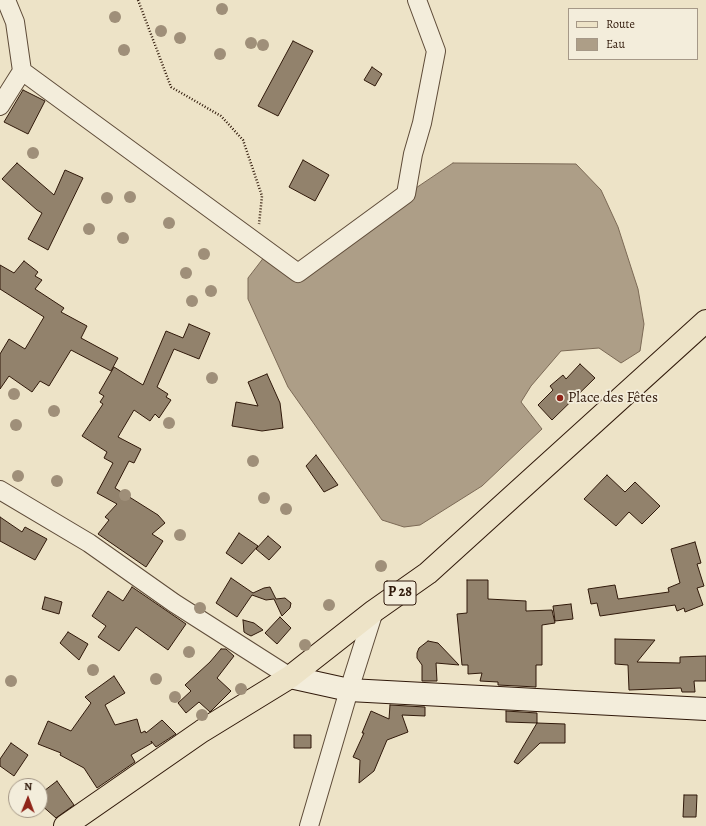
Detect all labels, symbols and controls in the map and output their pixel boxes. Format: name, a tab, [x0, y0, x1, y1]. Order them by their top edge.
legend	[568, 8, 698, 60]
text: Route	[606, 16, 635, 32]
text: Eau	[606, 36, 625, 52]
place label: Place des Fêtes	[568, 389, 658, 407]
marker: Place des Fêtes	[555, 393, 565, 403]
road number: P 28	[384, 581, 416, 605]
north arrow	[8, 778, 48, 818]
text: N	[24, 779, 32, 794]

